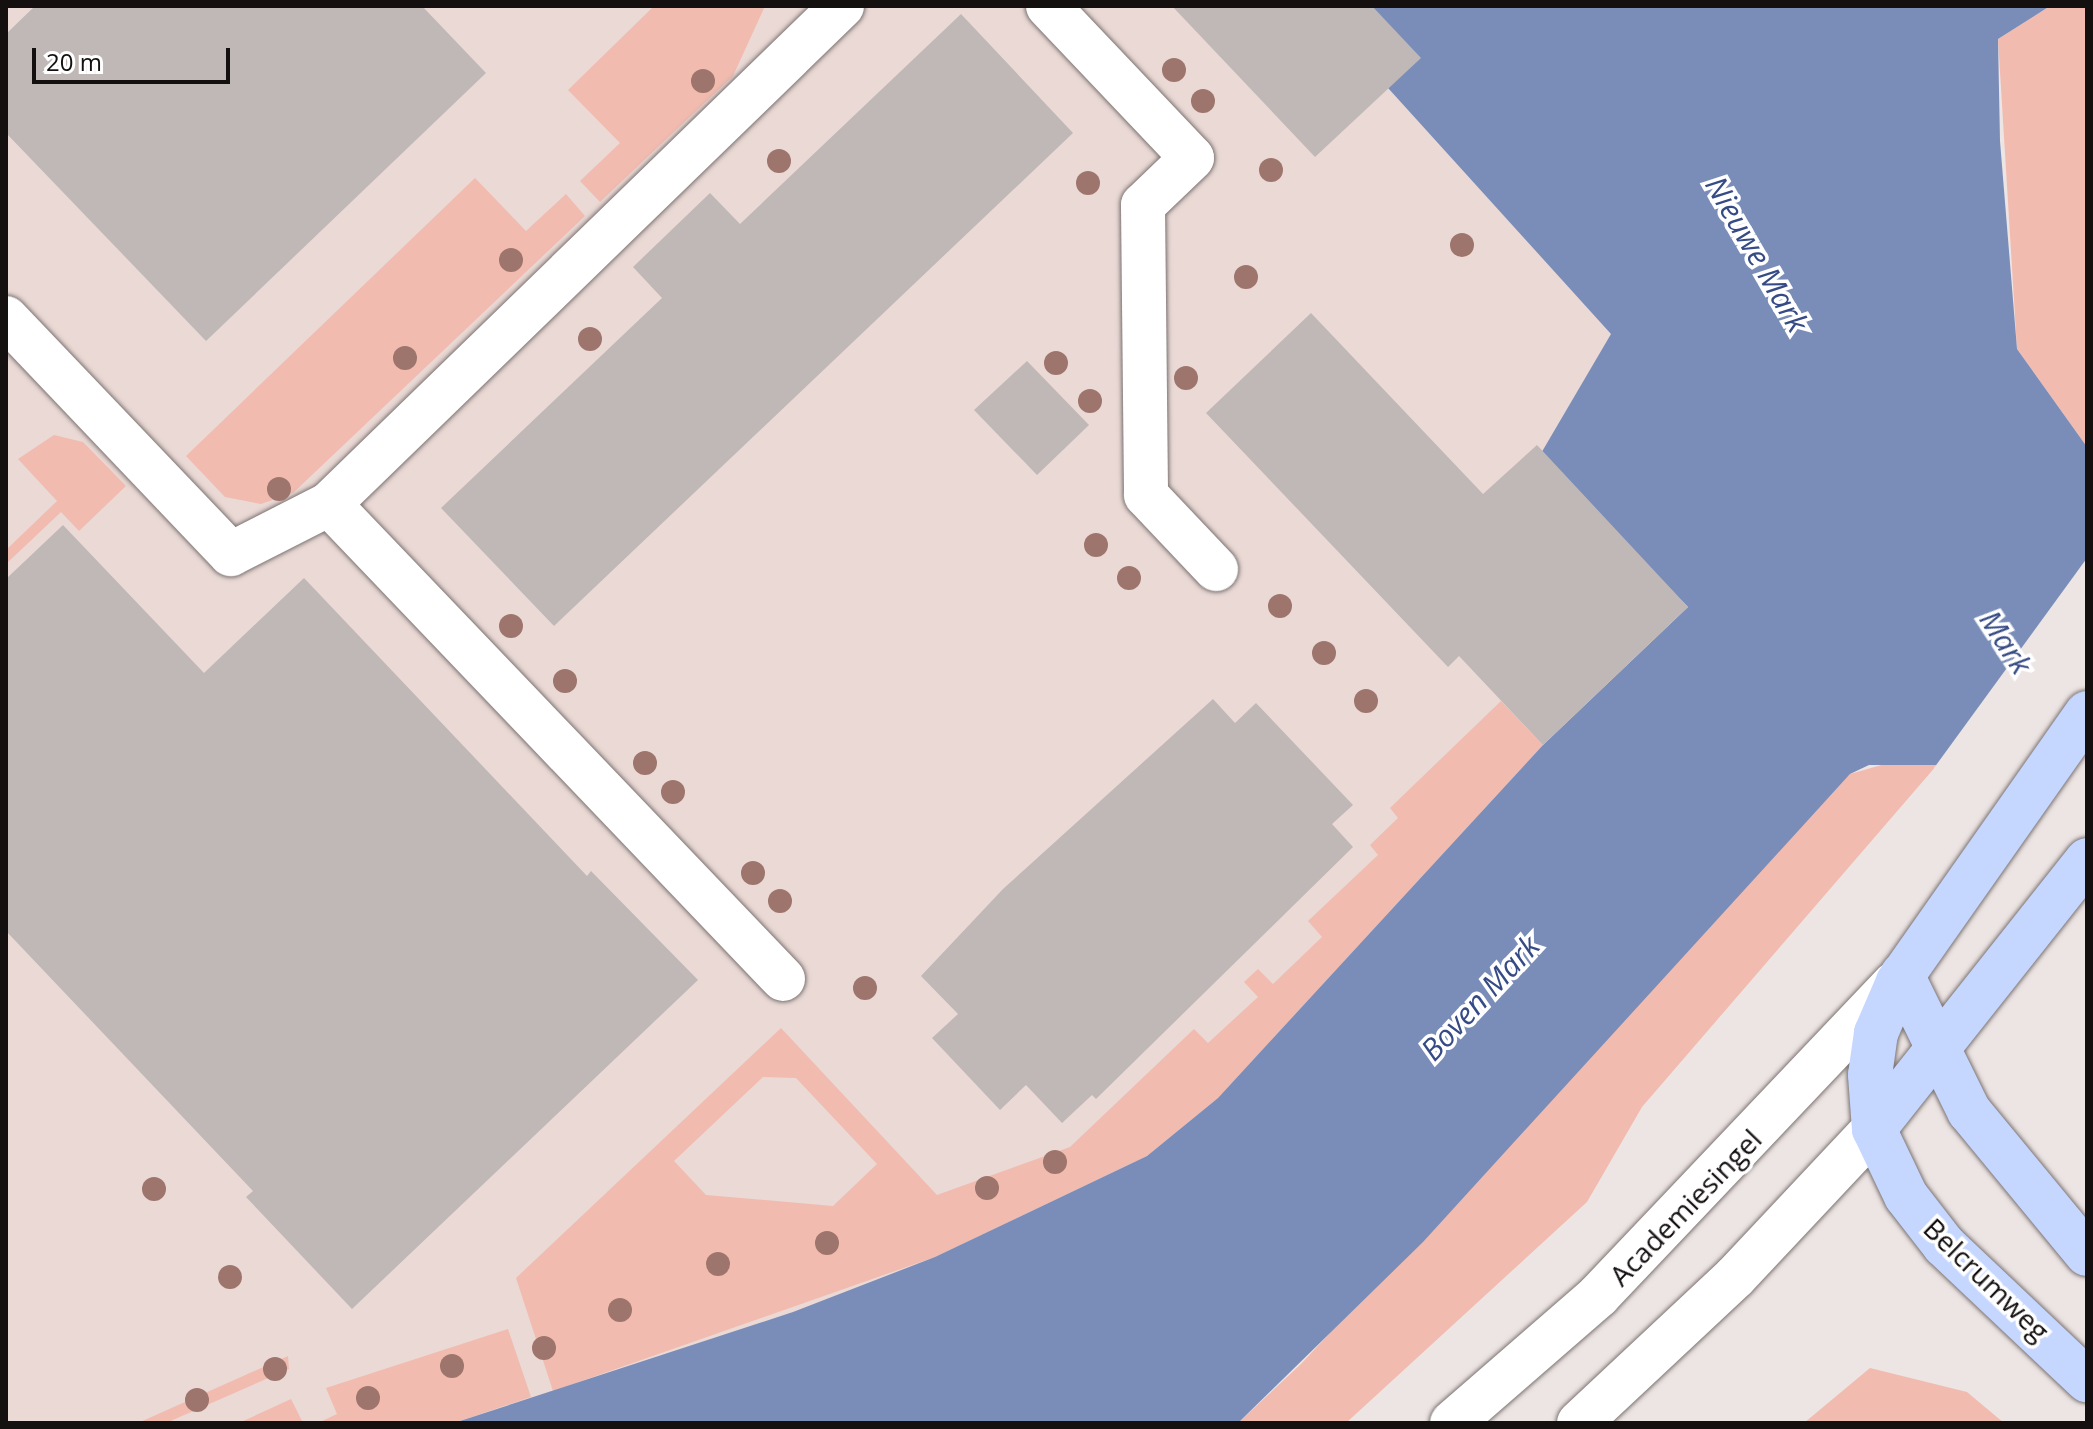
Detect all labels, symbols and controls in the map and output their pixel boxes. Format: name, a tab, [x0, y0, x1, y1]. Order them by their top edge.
scale bar	[36, 32, 234, 82]
text: 20 m	[46, 45, 102, 78]
water label: Nieuwe Mark	[1698, 170, 1816, 338]
water label: Mark	[1972, 603, 2040, 681]
water label: Boven Mark	[1413, 928, 1547, 1068]
street label: Academiesingel	[1602, 1122, 1768, 1292]
street label: Belcrumweg	[1917, 1211, 2057, 1347]

